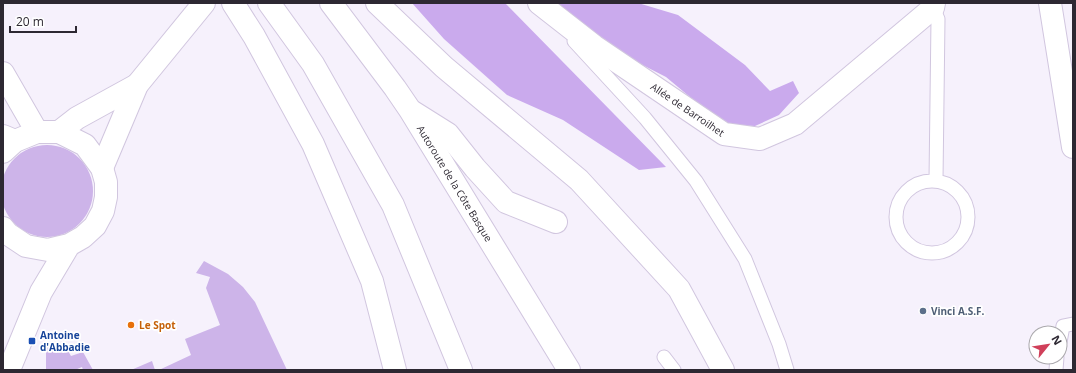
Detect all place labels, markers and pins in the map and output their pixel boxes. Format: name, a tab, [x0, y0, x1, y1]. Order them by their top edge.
place label: Vinci A.S.F.	[931, 304, 985, 318]
marker: Vinci A.S.F.	[918, 306, 928, 316]
place label: Le Spot	[139, 318, 176, 332]
marker: Le Spot	[126, 320, 136, 330]
place label: Antoine d'Abbadie	[40, 328, 90, 354]
marker: Antoine d'Abbadie	[27, 336, 37, 346]

